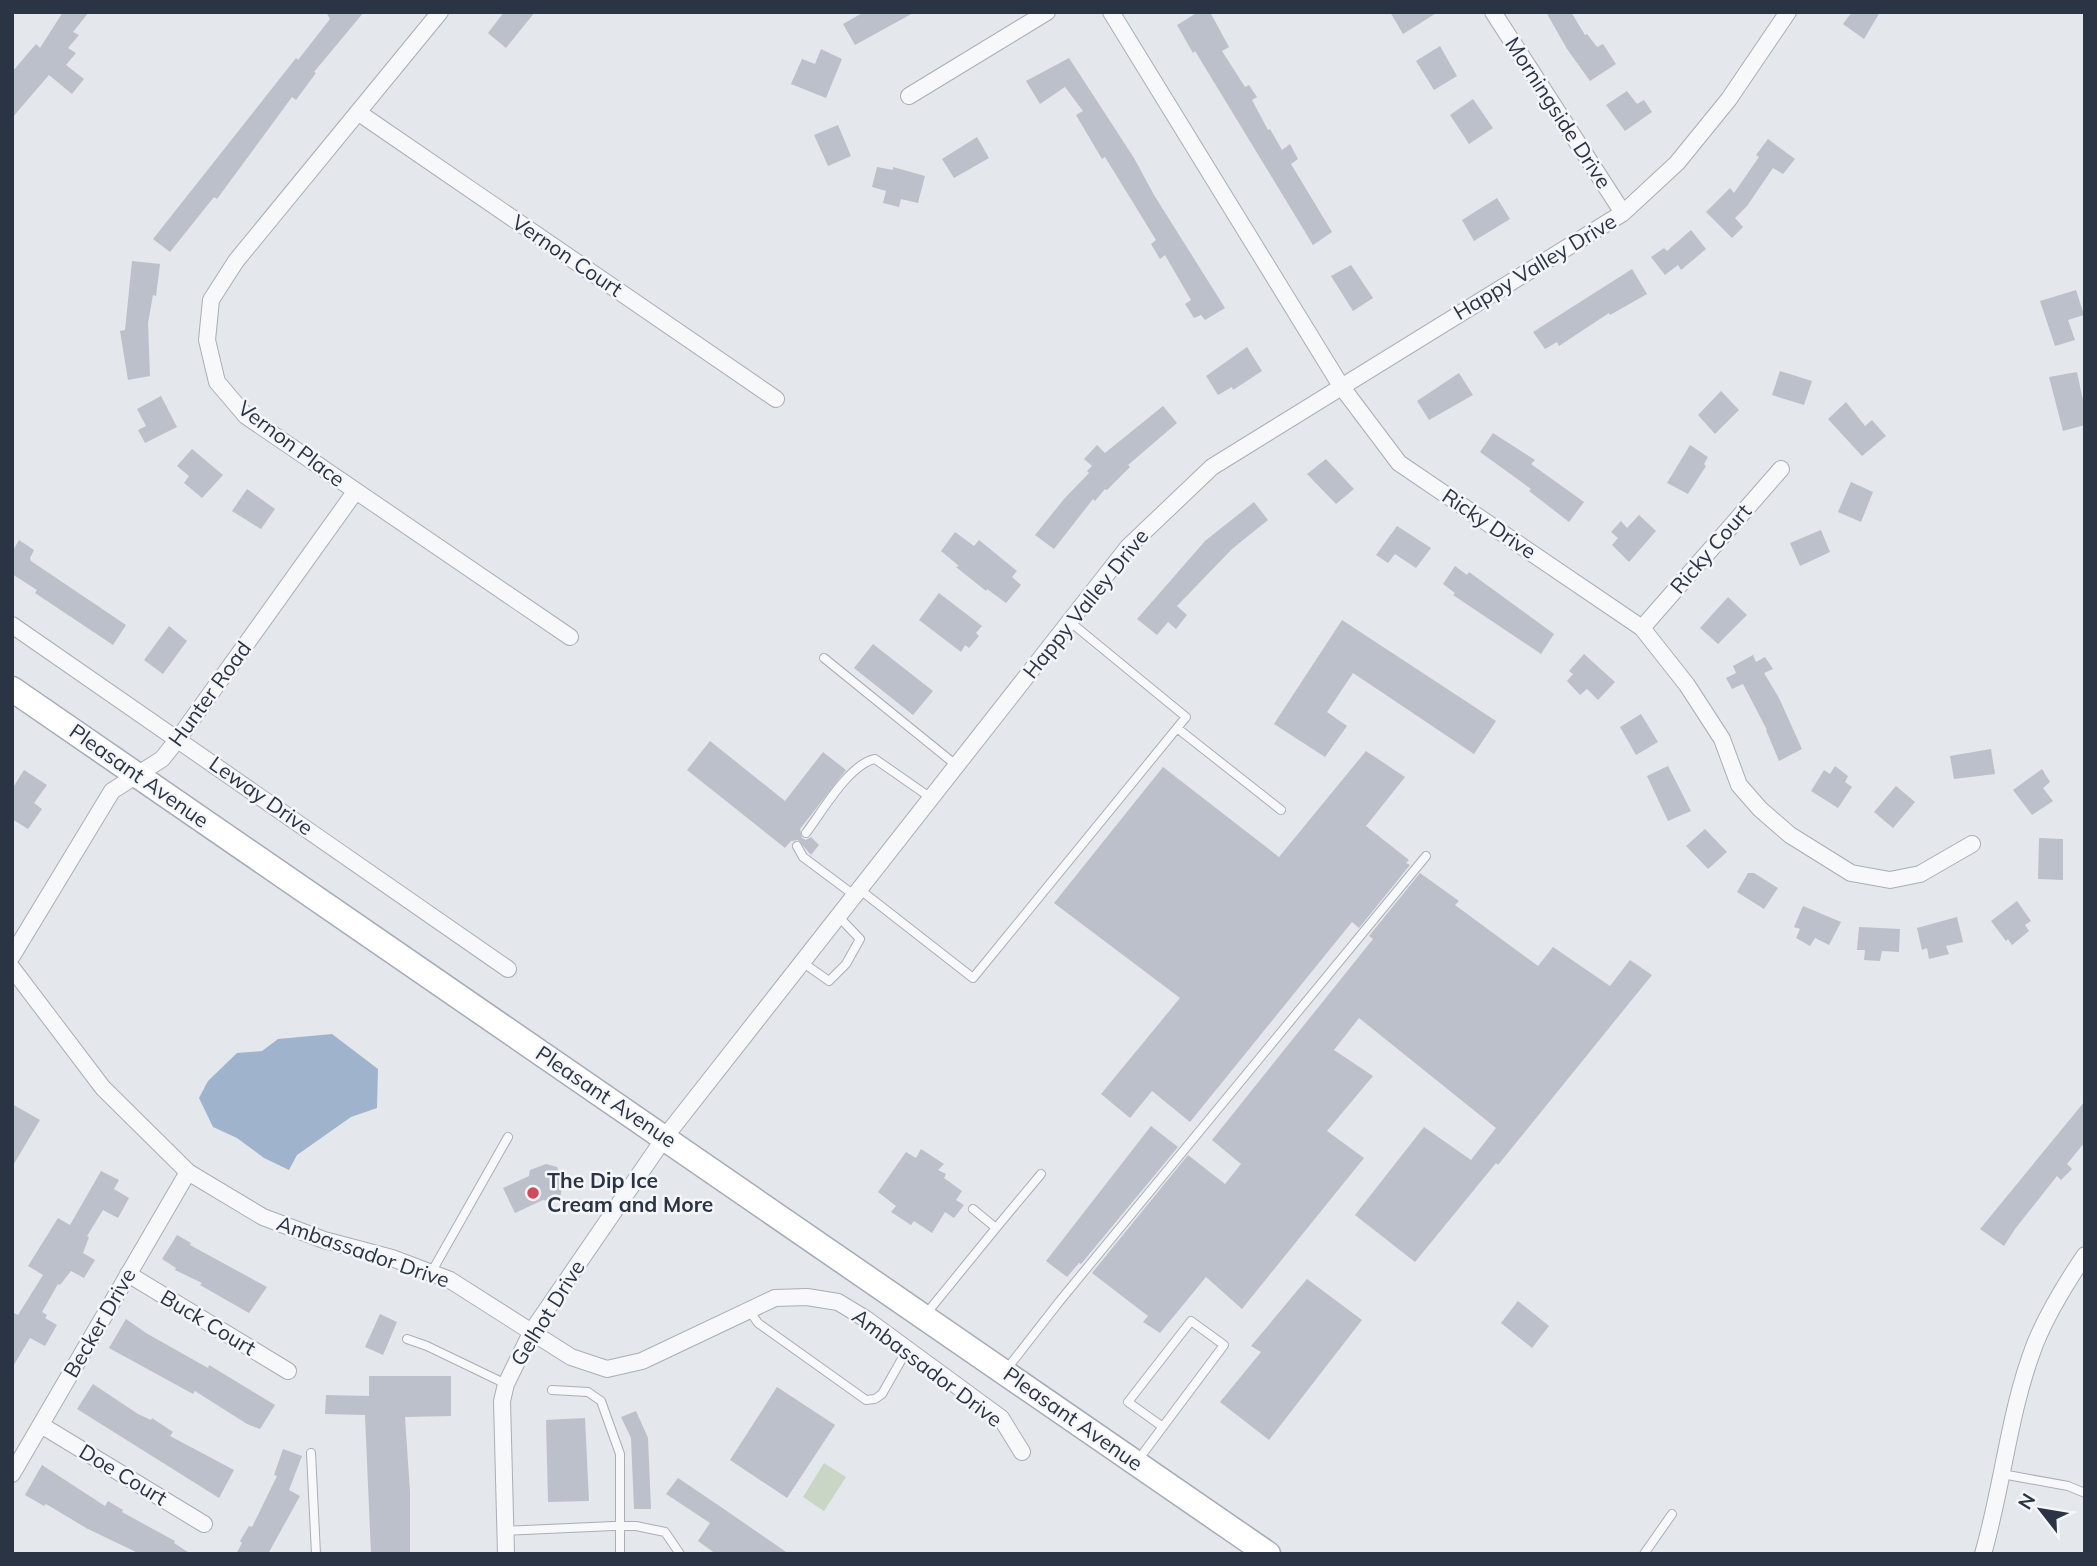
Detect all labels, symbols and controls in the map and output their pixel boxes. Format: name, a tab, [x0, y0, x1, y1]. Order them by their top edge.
street label: Morningside Drive	[1500, 32, 1618, 193]
street label: Happy Valley Drive	[1448, 207, 1621, 325]
street label: Vernon Court	[507, 209, 628, 302]
street label: Vernon Place	[233, 394, 350, 492]
street label: Ricky Drive	[1438, 482, 1541, 564]
street label: Ricky Court	[1664, 498, 1756, 598]
street label: Happy Valley Drive	[1017, 523, 1154, 683]
street label: Hunter Road	[162, 636, 256, 751]
street label: Pleasant Avenue	[65, 717, 214, 833]
street label: Leway Drive	[205, 750, 318, 840]
street label: Pleasant Avenue	[531, 1040, 682, 1153]
place label: The Dip Ice Cream and More	[547, 1167, 713, 1217]
marker: The Dip Ice Cream and More	[525, 1185, 541, 1201]
street label: Ambassador Drive	[274, 1209, 453, 1293]
street label: Gelhot Drive	[504, 1255, 590, 1370]
street label: Becker Drive	[57, 1263, 141, 1382]
street label: Buck Court	[156, 1284, 261, 1361]
street label: Ambassador Drive	[848, 1302, 1008, 1432]
street label: Pleasant Avenue	[999, 1360, 1148, 1476]
street label: Doe Court	[75, 1438, 172, 1510]
north arrow	[2006, 1475, 2076, 1545]
text: N	[2012, 1489, 2040, 1514]

